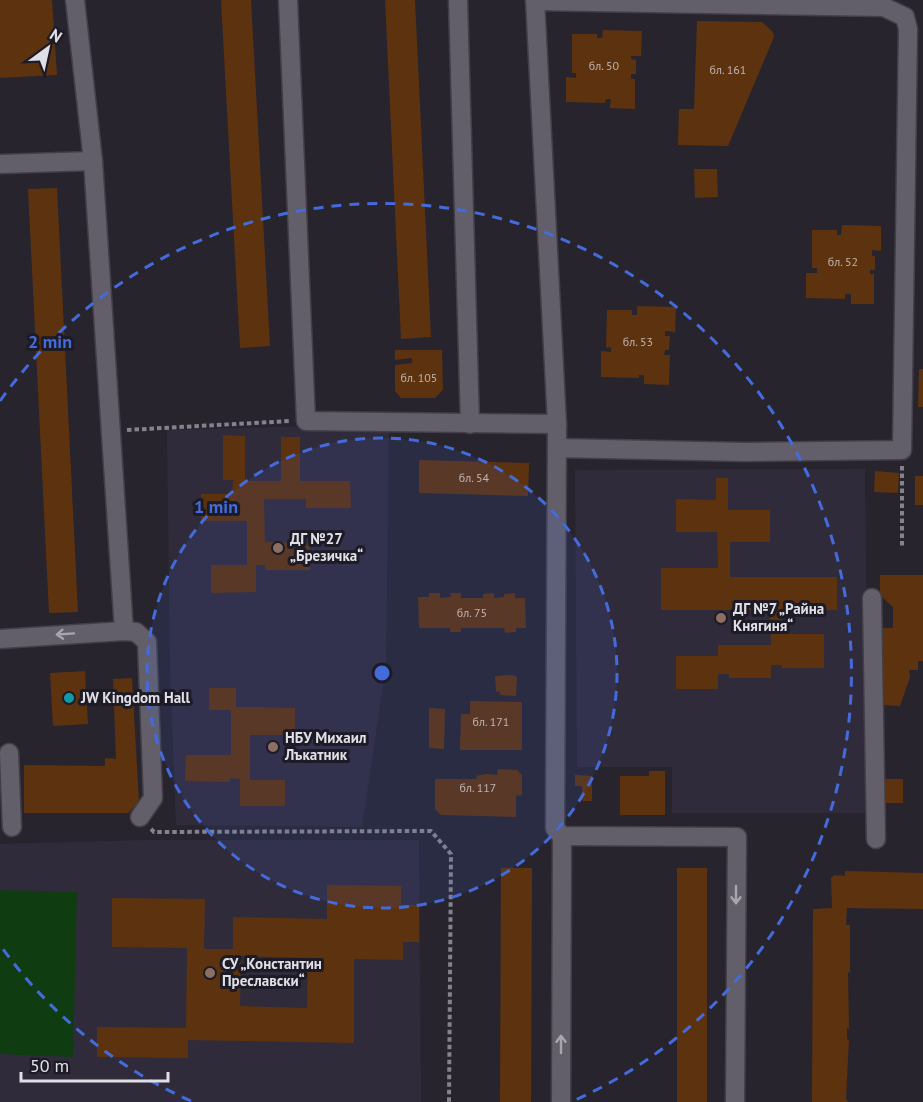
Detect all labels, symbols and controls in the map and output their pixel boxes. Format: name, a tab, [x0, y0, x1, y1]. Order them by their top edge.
north arrow	[18, 18, 78, 78]
text: N	[46, 24, 66, 47]
house number: бл. 50	[589, 58, 620, 73]
house number: бл. 161	[710, 62, 746, 77]
house number: бл. 52	[828, 254, 858, 269]
text: 2 min	[28, 330, 72, 353]
house number: бл. 53	[623, 334, 653, 349]
house number: бл. 105	[401, 370, 437, 385]
house number: бл. 54	[459, 470, 490, 485]
text: 1 min	[194, 495, 238, 518]
place label: ДГ №27 „Брезичка“	[290, 529, 363, 565]
marker: ДГ №27 „Брезичка“	[271, 541, 285, 555]
place label: ДГ №7 „Райна Княгиня“	[733, 599, 824, 635]
house number: бл. 75	[457, 605, 487, 620]
marker: ДГ №7 „Райна Княгиня“	[714, 611, 728, 625]
one-way arrow	[56, 629, 76, 640]
centre of rings	[372, 663, 392, 683]
place label: JW Kingdom Hall	[80, 688, 191, 707]
marker: JW Kingdom Hall	[62, 691, 76, 705]
house number: бл. 171	[473, 714, 509, 729]
place label: НБУ Михаил Лъкатник	[284, 728, 367, 764]
marker: НБУ Михаил Лъкатник	[266, 740, 280, 754]
house number: бл. 117	[460, 780, 496, 795]
one-way arrow	[730, 885, 742, 905]
place label: СУ „Константин Преславски“	[222, 954, 322, 990]
marker: СУ „Константин Преславски“	[203, 966, 217, 980]
one-way arrow	[555, 1034, 567, 1054]
scale bar	[21, 1045, 168, 1083]
text: 50 m	[30, 1054, 69, 1077]

